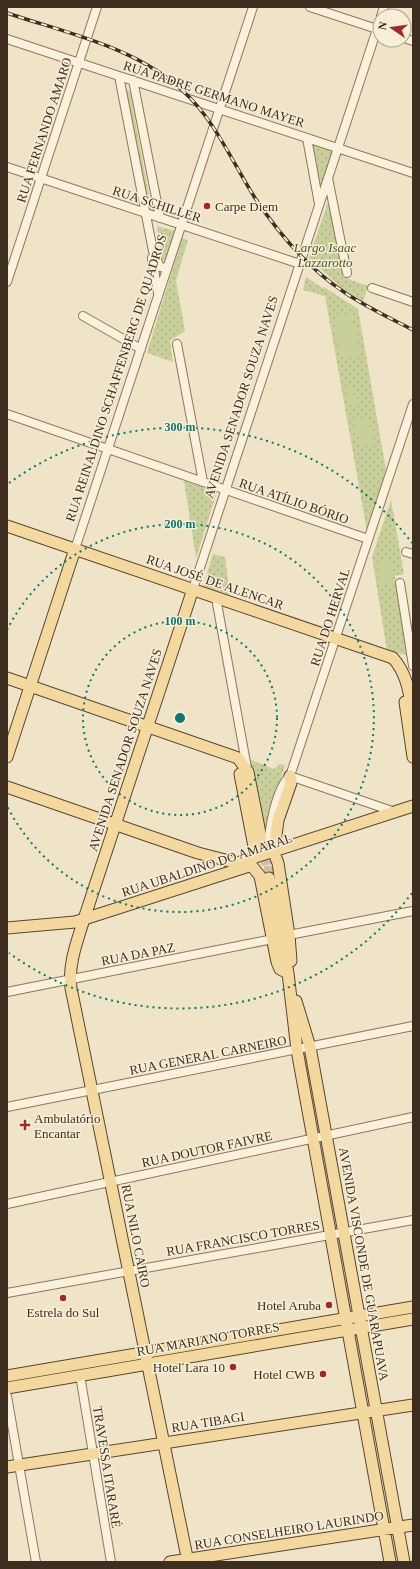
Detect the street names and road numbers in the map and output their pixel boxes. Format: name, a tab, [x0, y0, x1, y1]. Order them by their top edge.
street label: RUA FERNANDO AMARO	[13, 56, 75, 204]
street label: RUA PADRE GERMANO MAYER	[122, 58, 307, 130]
street label: RUA SCHILLER	[111, 183, 203, 225]
street label: RUA REINALDINO SCHAFFENBERG DE QUADROS	[62, 232, 170, 524]
street label: AVENIDA SENADOR SOUZA NAVES	[201, 294, 281, 500]
street label: RUA ATÍLIO BÓRIO	[237, 475, 351, 527]
street label: RUA JOSÉ DE ALENCAR	[144, 551, 286, 613]
street label: RUA DO HERVAL	[307, 566, 353, 668]
street label: AVENIDA SENADOR SOUZA NAVES	[85, 647, 165, 853]
street label: RUA UBALDINO DO AMARAL	[120, 830, 294, 900]
street label: RUA DA PAZ	[100, 940, 176, 968]
street label: RUA GENERAL CARNEIRO	[128, 1032, 288, 1078]
street label: RUA DOUTOR FAIVRE	[140, 1128, 274, 1170]
street label: AVENIDA VISCONDE DE GUARAPUAVA	[336, 1146, 392, 1383]
street label: RUA NILO CAIRO	[119, 1183, 153, 1289]
street label: RUA FRANCISCO TORRES	[165, 1217, 321, 1259]
street label: RUA MARIANO TORRES	[135, 1319, 281, 1359]
street label: TRAVESSA ITARARÉ	[90, 1405, 124, 1529]
street label: RUA TIBAGI	[170, 1409, 246, 1435]
street label: RUA CONSELHEIRO LAURINDO	[193, 1508, 385, 1552]

